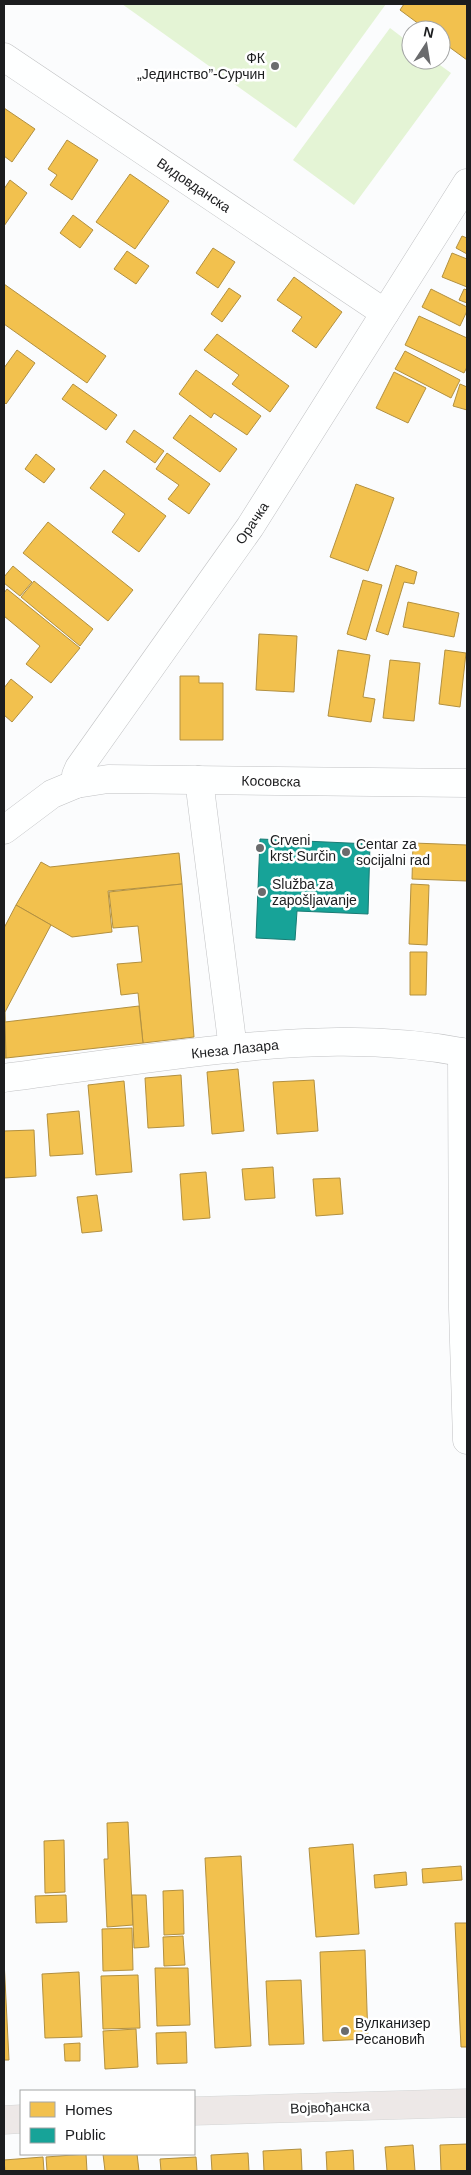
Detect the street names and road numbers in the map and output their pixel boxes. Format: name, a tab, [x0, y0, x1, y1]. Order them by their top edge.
street label: Видовданска	[154, 155, 234, 216]
street label: Орачка	[232, 499, 272, 547]
street label: Косовска	[241, 772, 301, 790]
street label: Кнеза Лазара	[190, 1036, 280, 1062]
street label: Војвођанска	[290, 2098, 370, 2116]

